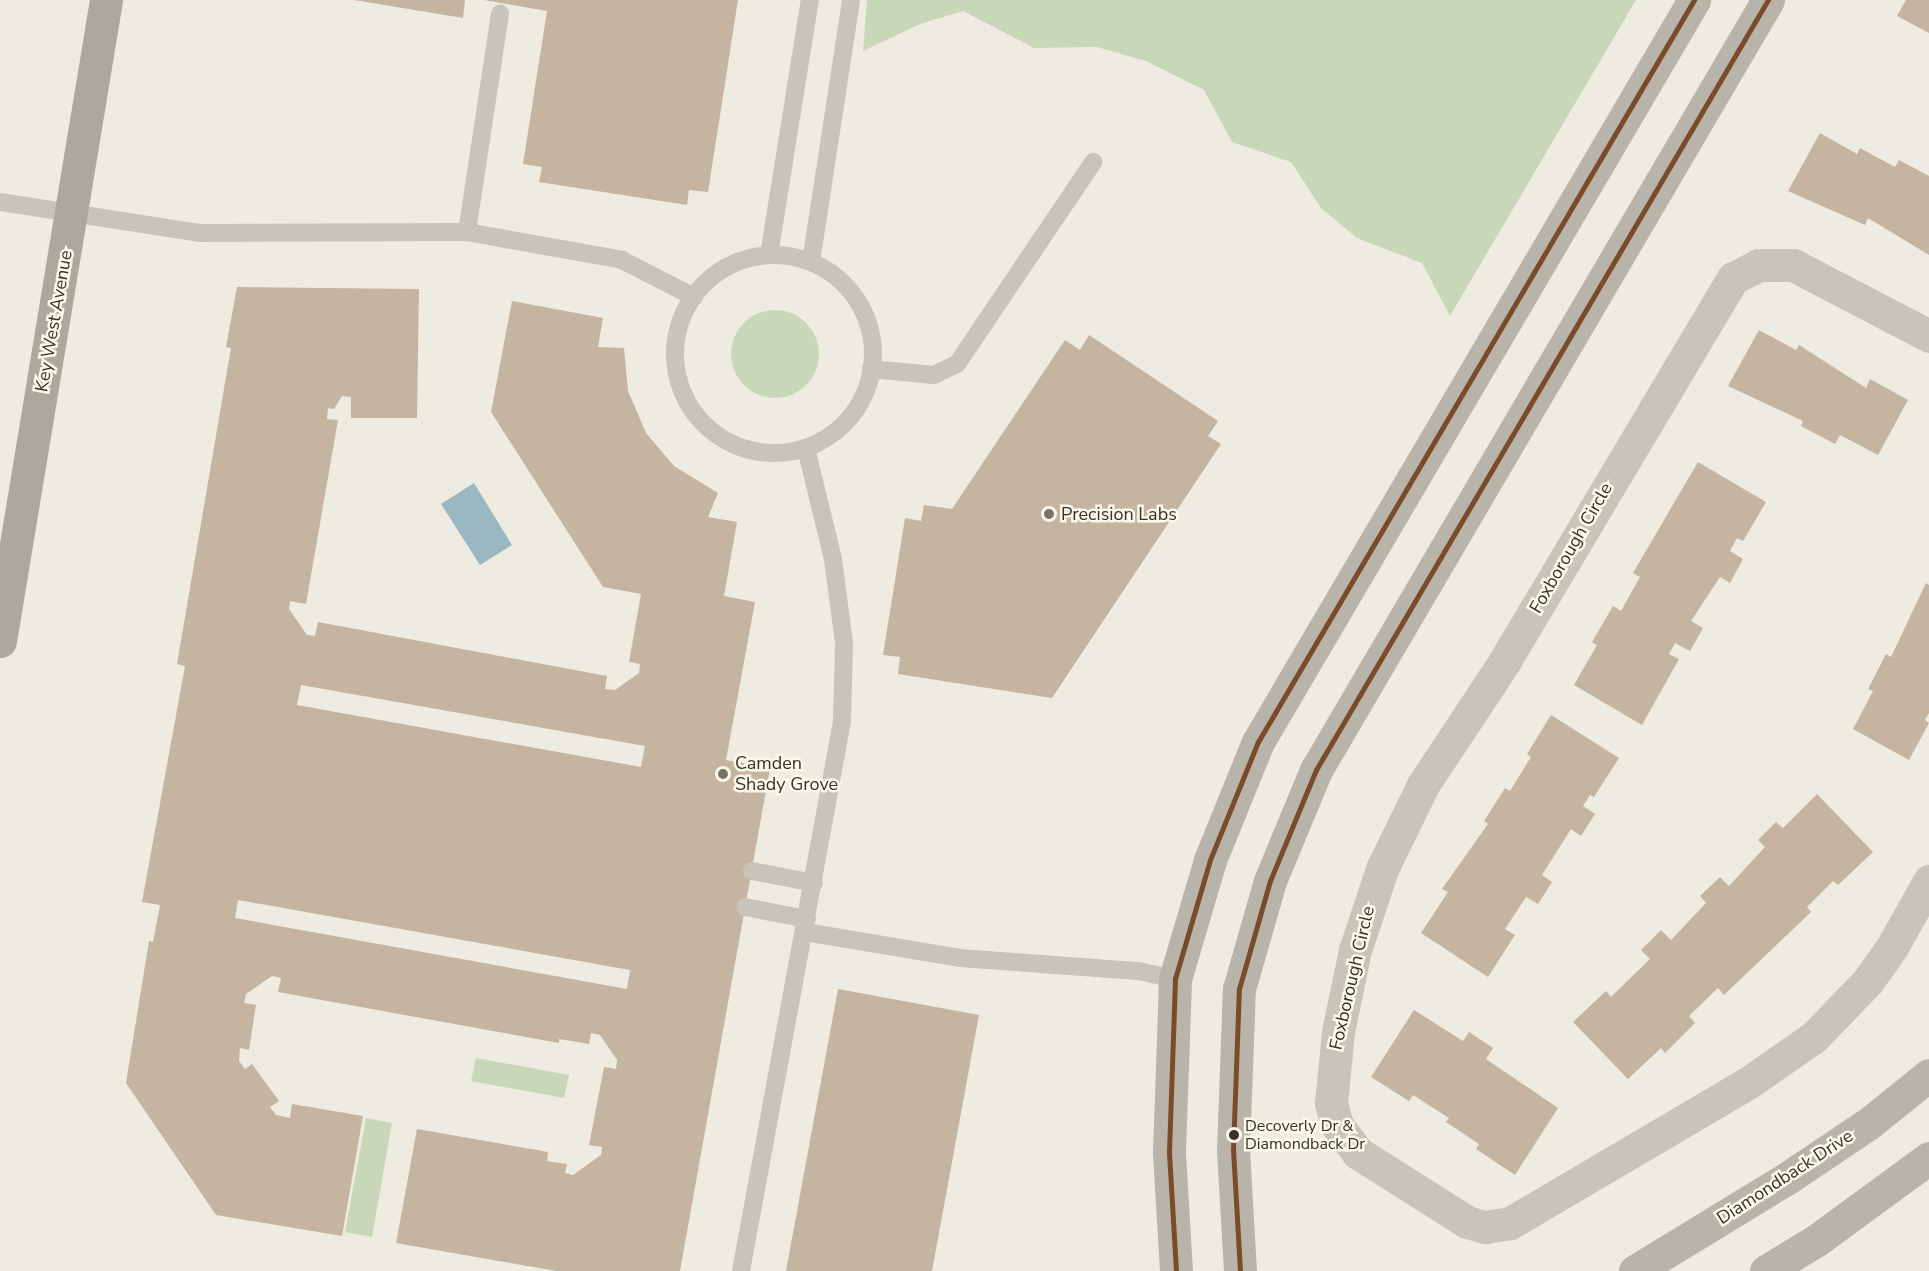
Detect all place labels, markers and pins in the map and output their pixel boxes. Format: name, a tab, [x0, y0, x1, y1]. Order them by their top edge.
place label: Precision Labs	[1061, 503, 1177, 525]
marker: Precision Labs	[1042, 507, 1056, 521]
place label: Camden Shady Grove	[735, 753, 838, 795]
marker: Camden Shady Grove	[716, 767, 730, 781]
place label: Decoverly Dr & Diamondback Dr	[1245, 1116, 1365, 1154]
marker: Decoverly Dr & Diamondback Dr	[1228, 1129, 1240, 1141]

